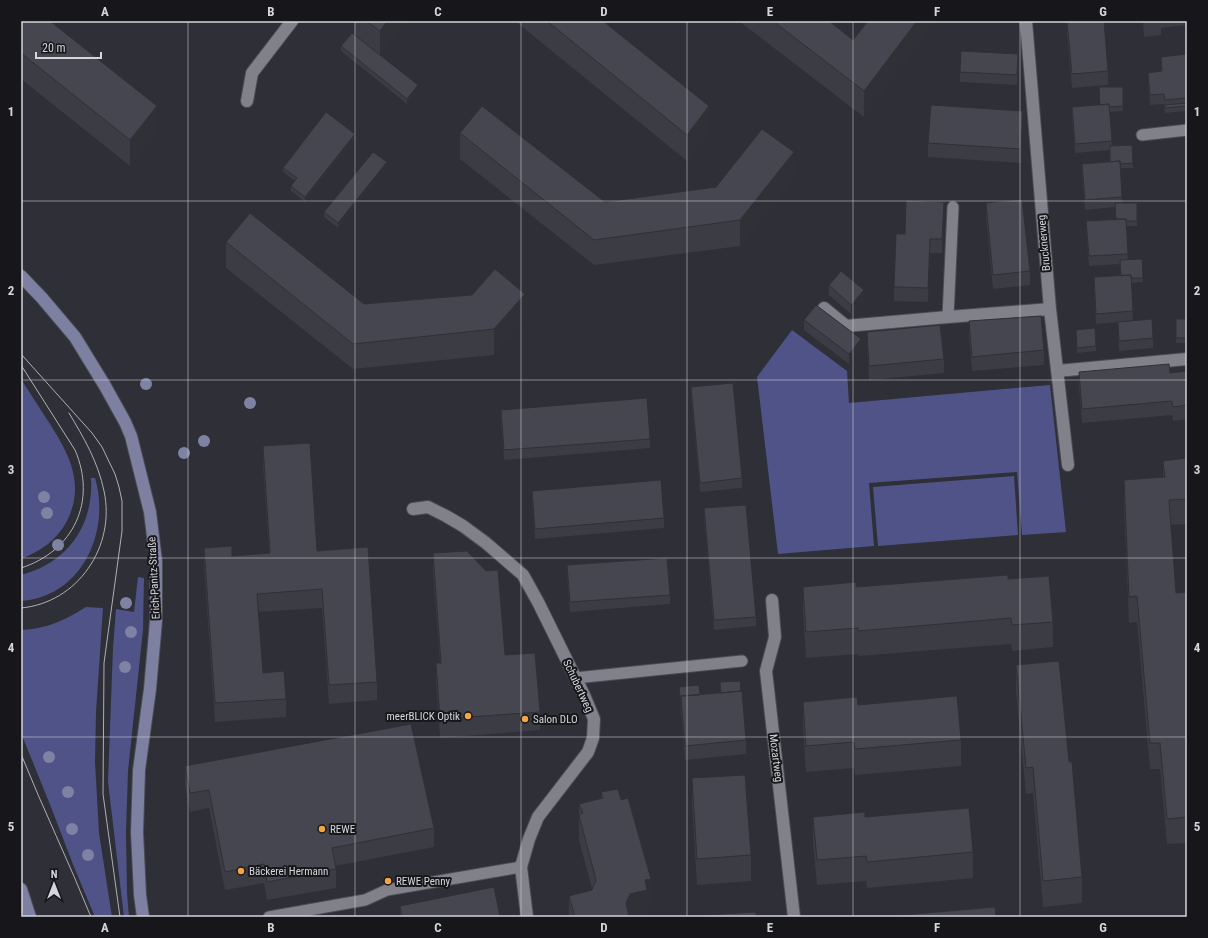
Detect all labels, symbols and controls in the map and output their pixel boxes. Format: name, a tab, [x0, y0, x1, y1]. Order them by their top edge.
text: A	[101, 4, 109, 19]
text: B	[267, 4, 275, 19]
text: C	[434, 4, 442, 19]
text: D	[600, 4, 608, 19]
text: E	[767, 4, 774, 19]
text: F	[934, 4, 940, 19]
text: G	[1099, 4, 1107, 19]
scale bar	[36, 34, 101, 60]
text: 20 m	[42, 41, 66, 55]
text: 1	[8, 104, 14, 119]
text: 1	[1194, 104, 1200, 119]
street label: Brucknerweg	[1035, 214, 1053, 272]
text: 2	[8, 283, 15, 298]
text: 2	[1194, 283, 1201, 298]
text: 3	[8, 462, 14, 477]
text: 3	[1194, 462, 1200, 477]
street label: Erich-Panitz-Straße	[145, 536, 163, 620]
text: 4	[8, 640, 15, 655]
text: 4	[1194, 640, 1201, 655]
street label: Schubertweg	[560, 658, 596, 714]
place label: meerBLICK Optik	[387, 710, 460, 723]
marker: meerBLICK Optik	[463, 711, 473, 721]
place label: Salon DLO	[533, 713, 578, 726]
marker: Salon DLO	[520, 714, 530, 724]
street label: Mozartweg	[767, 733, 785, 783]
text: 5	[8, 819, 15, 834]
text: 5	[1194, 819, 1201, 834]
place label: REWE	[330, 823, 356, 836]
marker: REWE	[317, 824, 327, 834]
north arrow	[34, 864, 74, 904]
place label: Bäckerei Hermann	[249, 865, 328, 878]
marker: Bäckerei Hermann	[236, 866, 246, 876]
text: N	[51, 868, 58, 881]
place label: REWE Penny	[396, 875, 451, 888]
marker: REWE Penny	[383, 876, 393, 886]
text: A	[101, 920, 109, 935]
text: B	[267, 920, 275, 935]
text: C	[434, 920, 442, 935]
text: D	[600, 920, 608, 935]
text: E	[767, 920, 774, 935]
text: F	[934, 920, 940, 935]
text: G	[1099, 920, 1107, 935]

